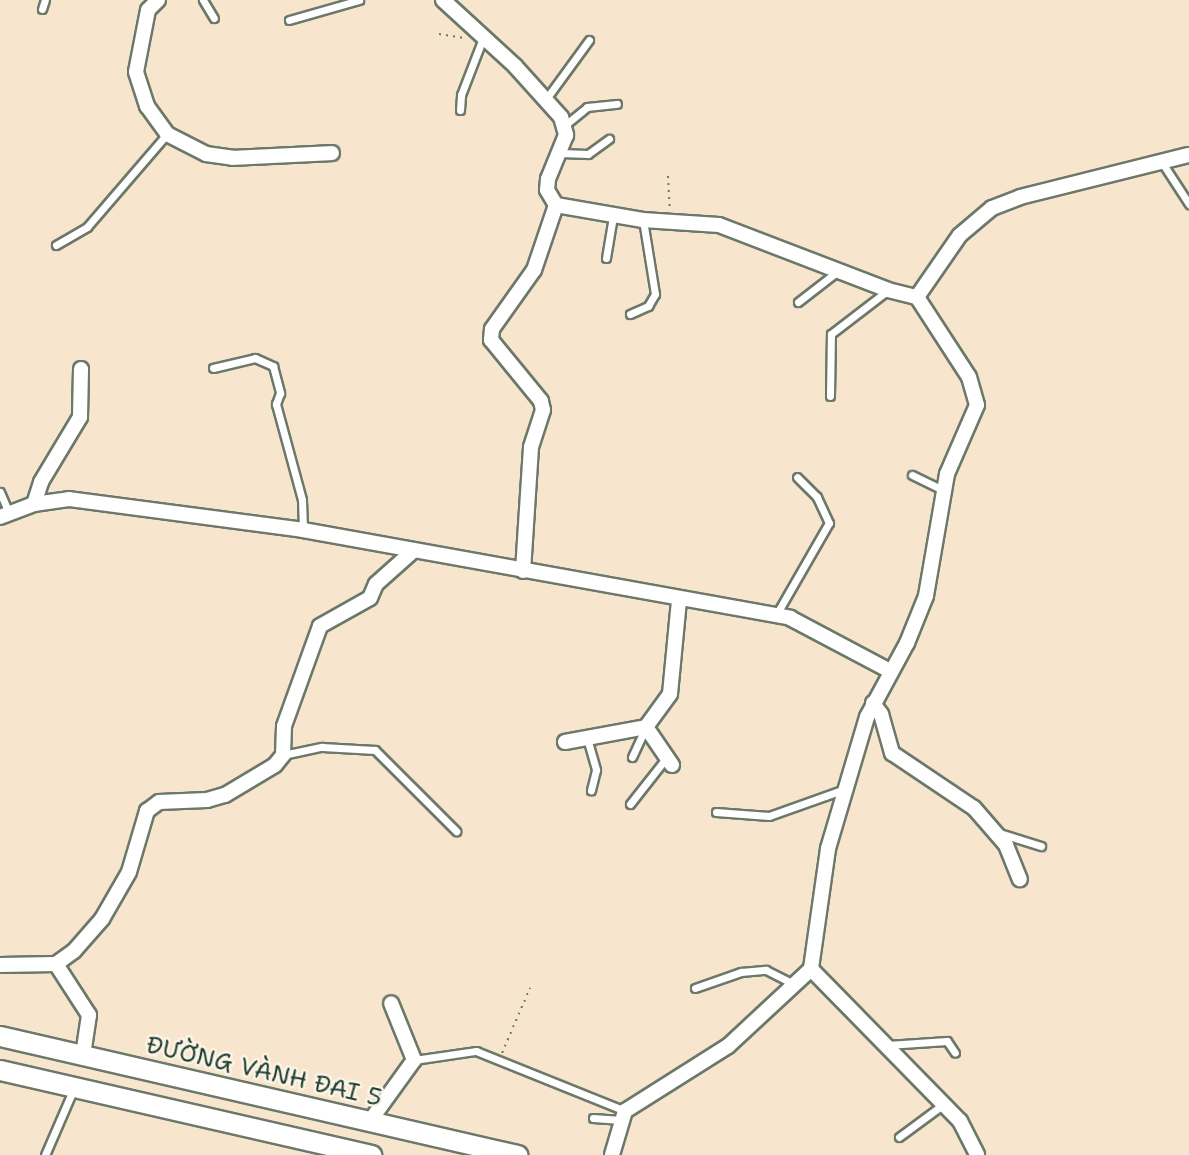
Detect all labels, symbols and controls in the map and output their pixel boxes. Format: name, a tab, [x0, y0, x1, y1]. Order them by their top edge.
street label: ĐƯỜNG VÀNH ĐAI 5	[143, 1031, 385, 1113]

